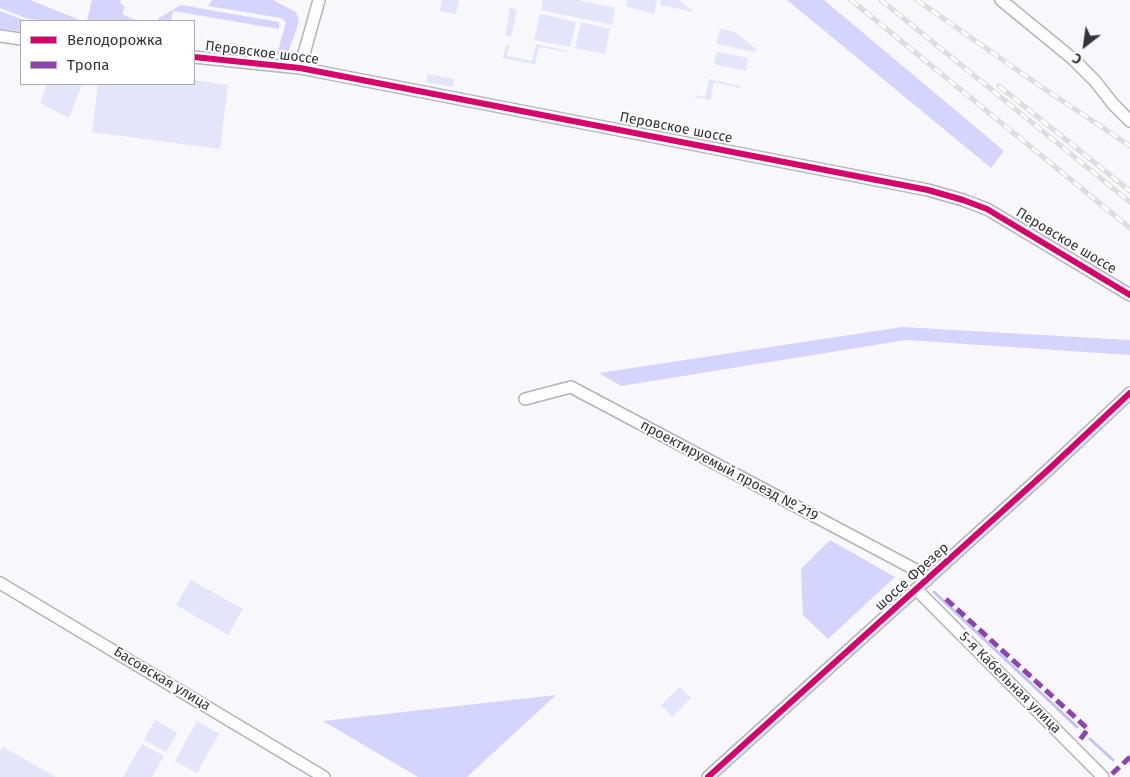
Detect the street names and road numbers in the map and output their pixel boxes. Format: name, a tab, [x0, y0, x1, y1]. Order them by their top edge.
street label: Перовское шоссе	[204, 38, 320, 68]
street label: Перовское шоссе	[618, 109, 734, 147]
street label: Перовское шоссе	[1013, 204, 1119, 278]
street label: проектируемый проезд № 219	[637, 417, 821, 525]
street label: шоссе Фрезер	[872, 539, 952, 615]
street label: 5-я Кабельная улица	[956, 629, 1064, 737]
street label: Басовская улица	[111, 643, 213, 715]

